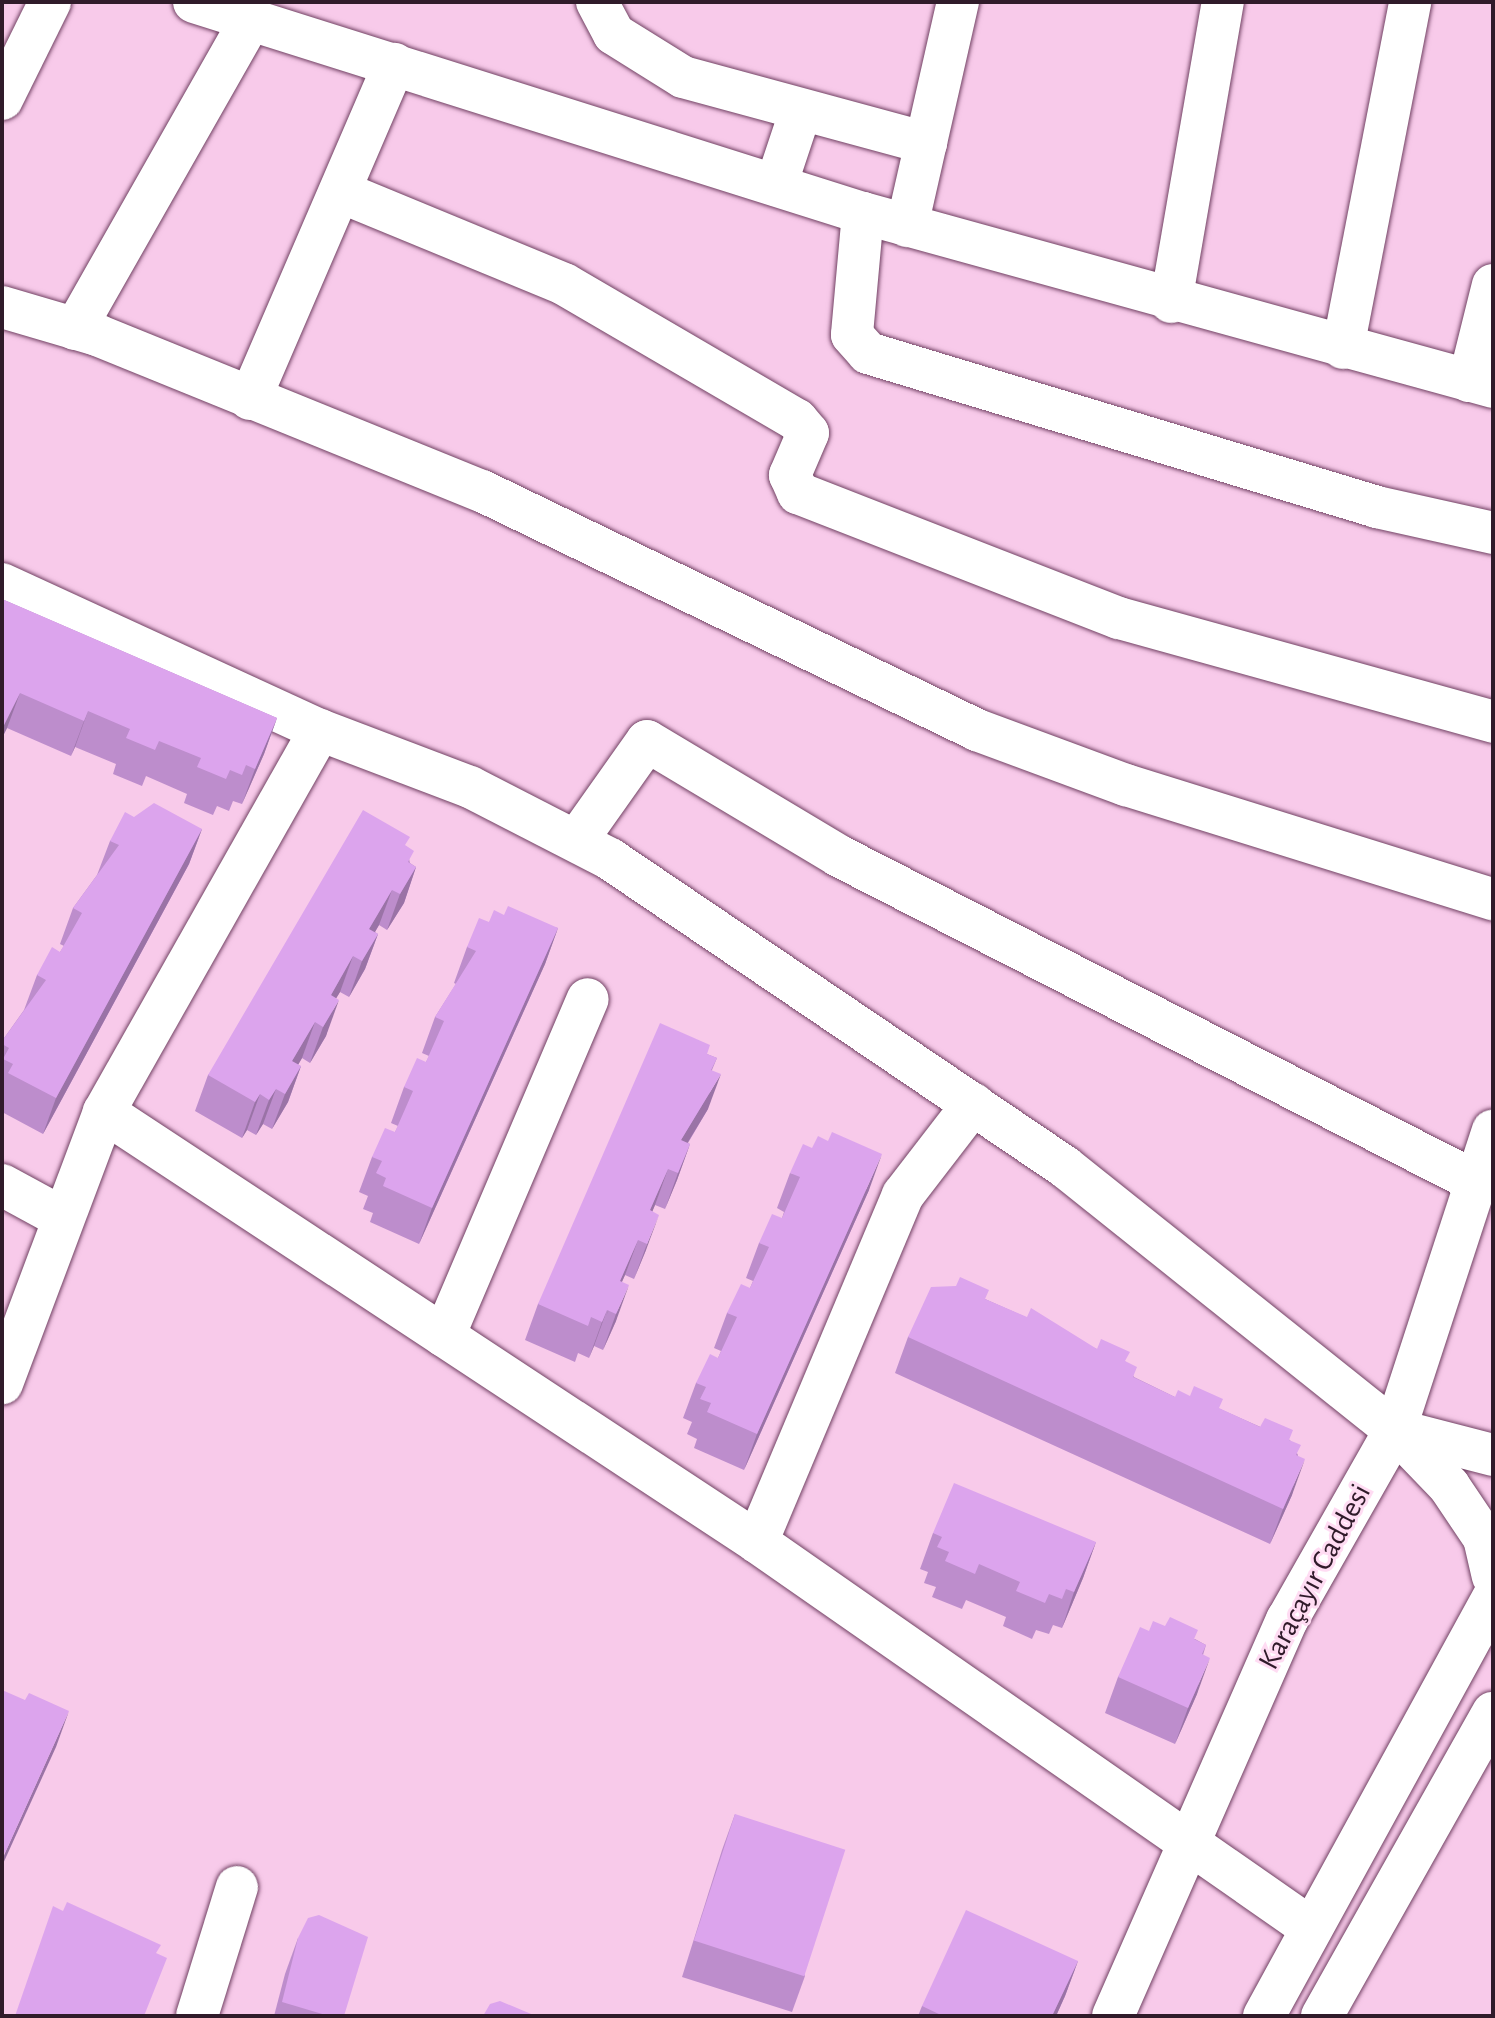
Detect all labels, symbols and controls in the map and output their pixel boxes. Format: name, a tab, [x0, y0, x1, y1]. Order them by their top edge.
street label: Karaçayır Caddesi	[1251, 1478, 1379, 1676]

